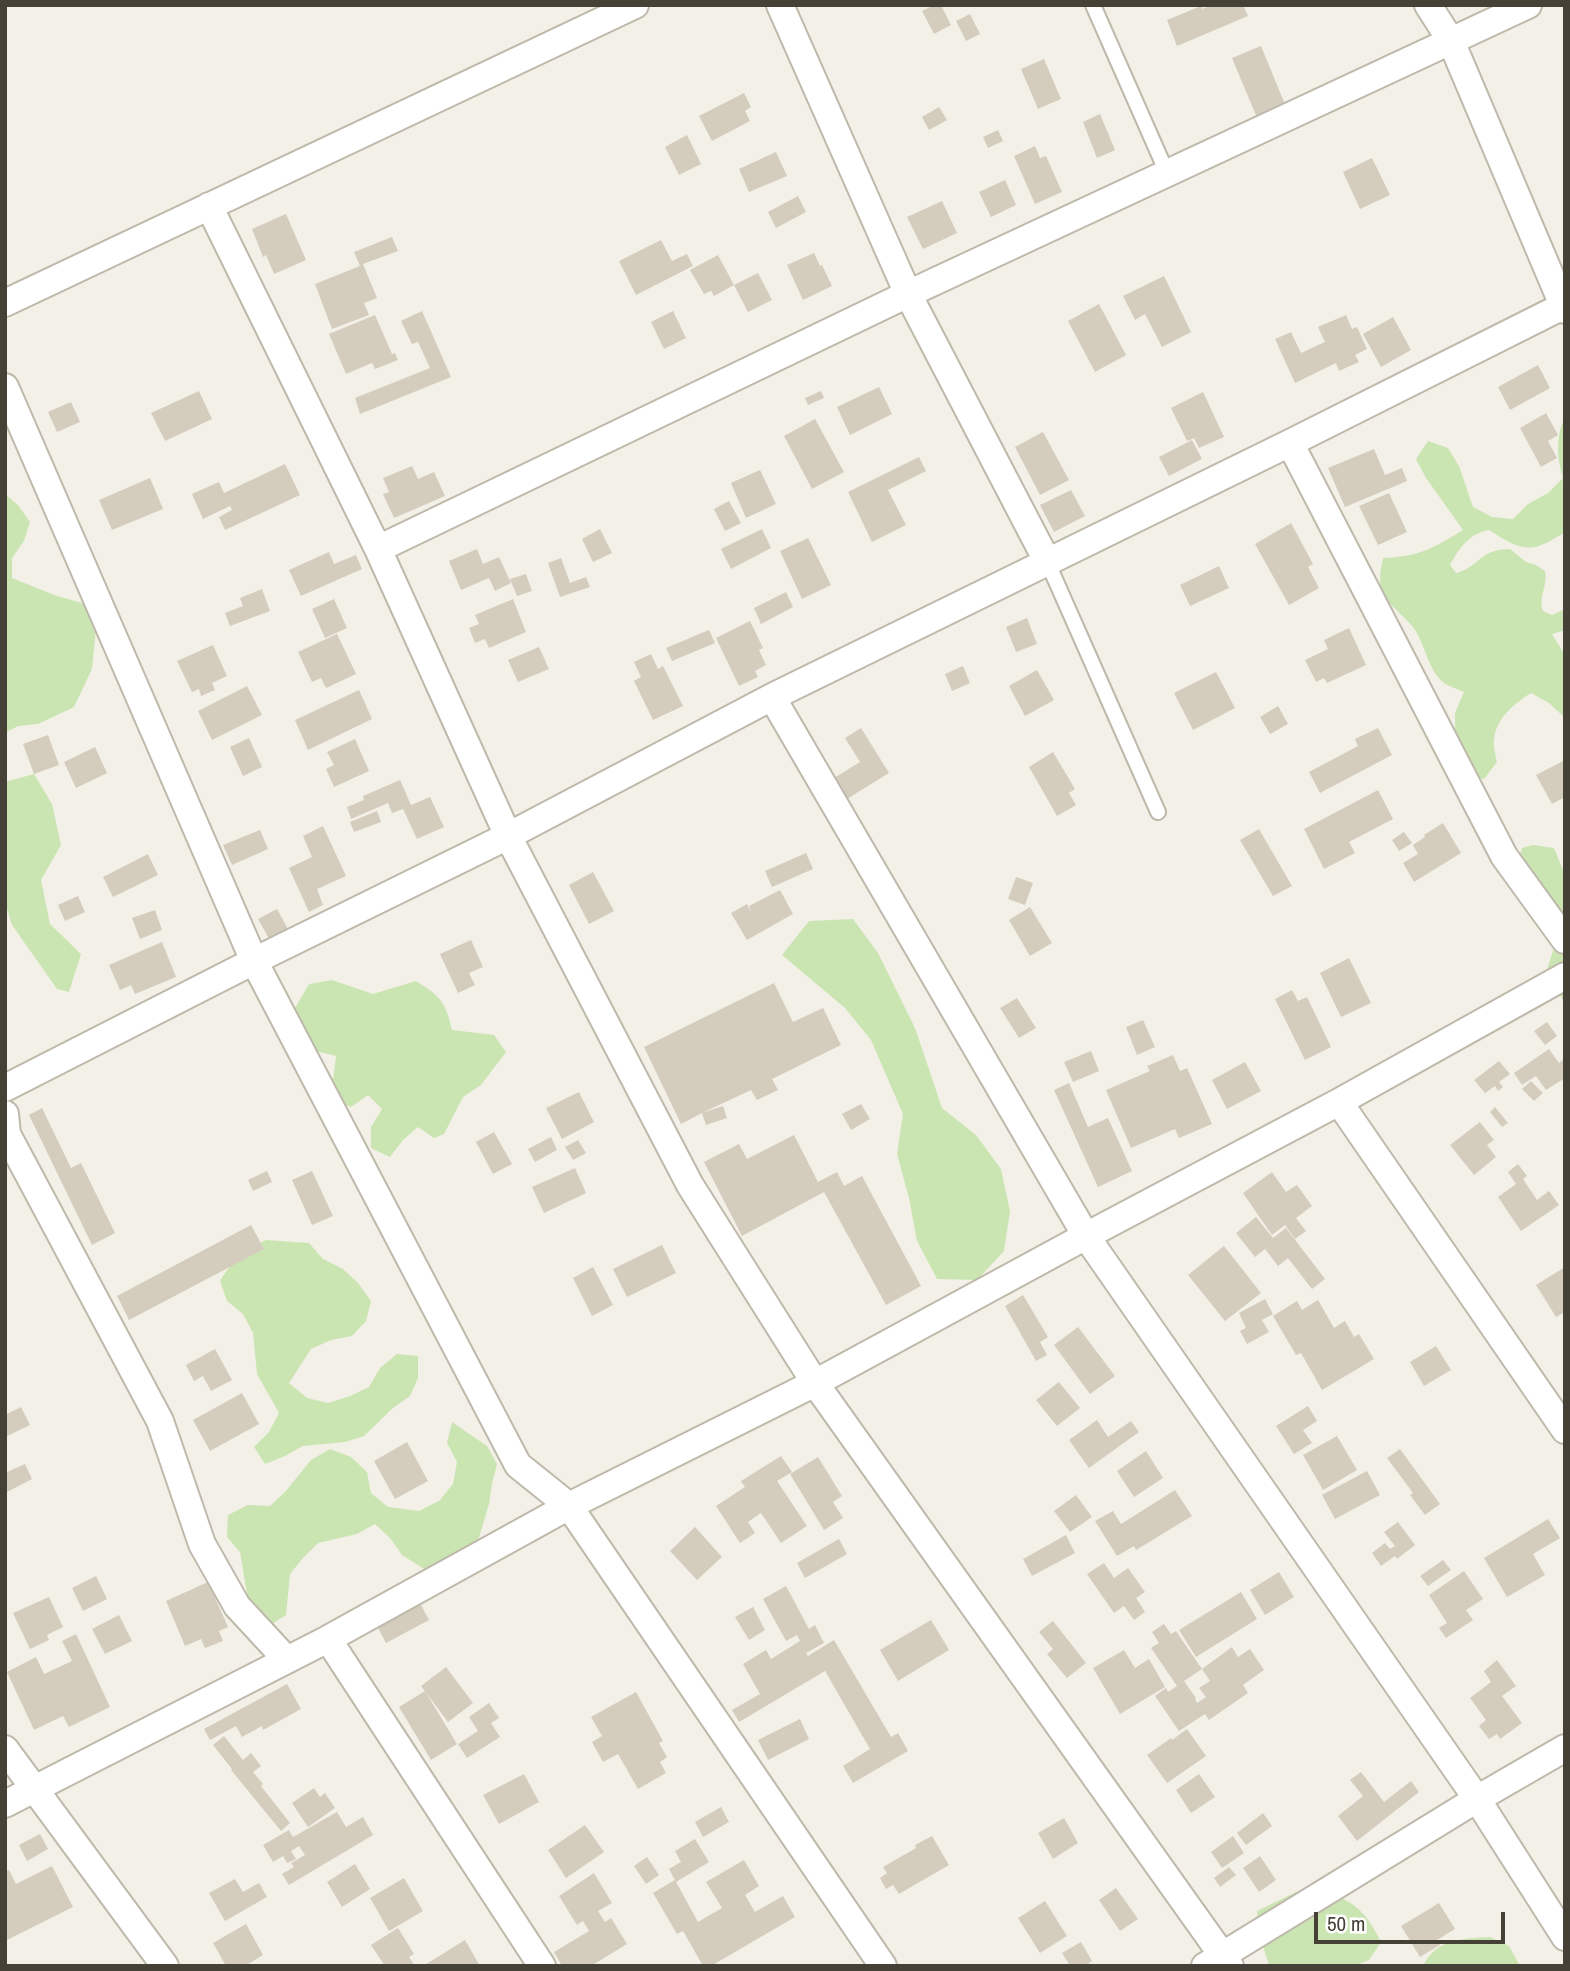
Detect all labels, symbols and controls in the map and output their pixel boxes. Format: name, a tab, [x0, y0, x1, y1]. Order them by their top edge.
scale bar	[1318, 1898, 1509, 1942]
text: 50 m	[1327, 1909, 1365, 1938]

